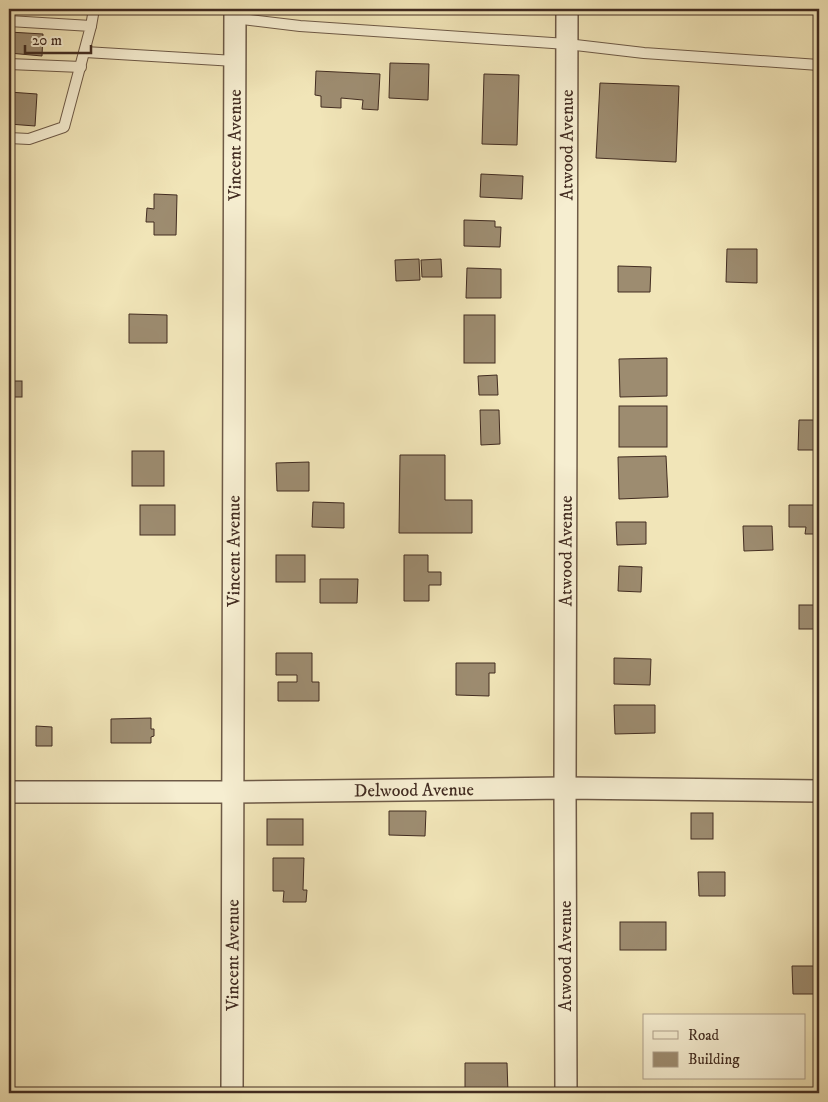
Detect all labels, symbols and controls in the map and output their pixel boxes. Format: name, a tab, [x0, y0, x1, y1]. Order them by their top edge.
scale bar	[25, 22, 91, 54]
text: 20 m	[32, 31, 62, 50]
street label: Vincent Avenue	[224, 89, 247, 202]
street label: Atwood Avenue	[557, 89, 579, 201]
street label: Vincent Avenue	[223, 495, 246, 608]
street label: Atwood Avenue	[555, 495, 578, 607]
street label: Delwood Avenue	[354, 779, 474, 803]
street label: Vincent Avenue	[222, 899, 245, 1012]
street label: Atwood Avenue	[555, 901, 577, 1011]
legend	[643, 1014, 806, 1080]
text: Road	[688, 1026, 720, 1045]
text: Building	[688, 1050, 740, 1069]

